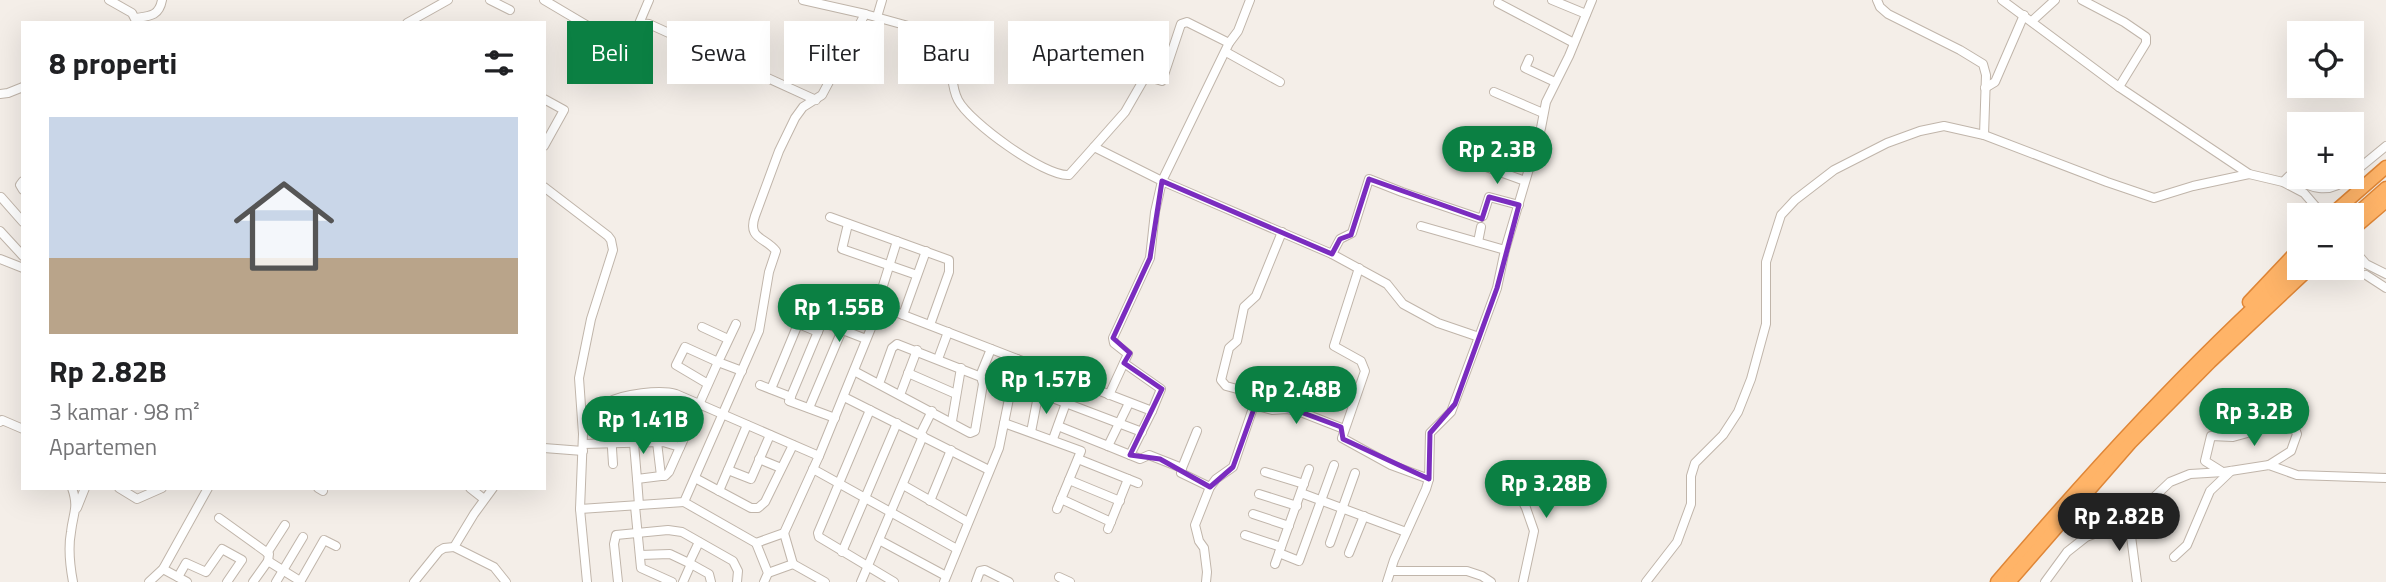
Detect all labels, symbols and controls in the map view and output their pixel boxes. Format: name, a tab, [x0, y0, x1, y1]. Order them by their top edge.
chip: Beli	[567, 21, 653, 84]
chip: Sewa	[667, 21, 770, 84]
chip: Filter	[784, 21, 884, 84]
chip: Baru	[898, 21, 994, 84]
chip: Apartemen	[1008, 21, 1169, 84]
map controls	[2287, 21, 2364, 280]
button: locate	[2287, 21, 2364, 98]
text: 8 properti	[49, 40, 177, 86]
icon: filters	[480, 44, 518, 82]
button: +	[2287, 112, 2364, 189]
pin: Rp 2.3B	[1432, 127, 1562, 186]
text: Rp 2.3B	[1458, 131, 1536, 166]
icon: home	[221, 163, 347, 289]
button: −	[2287, 203, 2364, 280]
pin: Rp 1.55B	[767, 284, 911, 344]
text: Rp 1.55B	[794, 289, 884, 324]
text: Rp 2.82B	[49, 348, 167, 394]
pin: Rp 1.57B	[974, 356, 1118, 416]
text: Rp 1.57B	[1001, 361, 1091, 396]
pin: Rp 2.48B	[1224, 366, 1368, 426]
text: Rp 2.48B	[1251, 371, 1341, 406]
pin: Rp 3.2B	[2189, 388, 2319, 448]
text: Rp 3.2B	[2215, 393, 2293, 428]
text: 3 kamar · 98 m²	[49, 394, 200, 429]
pin: Rp 1.41B	[571, 396, 715, 456]
text: Rp 1.41B	[598, 401, 688, 436]
text: Apartemen	[49, 429, 157, 464]
pin: Rp 3.28B	[1474, 461, 1618, 520]
text: Rp 3.28B	[1501, 465, 1591, 500]
pin: Rp 2.82B	[2047, 494, 2191, 553]
text: Rp 2.82B	[2074, 498, 2164, 533]

